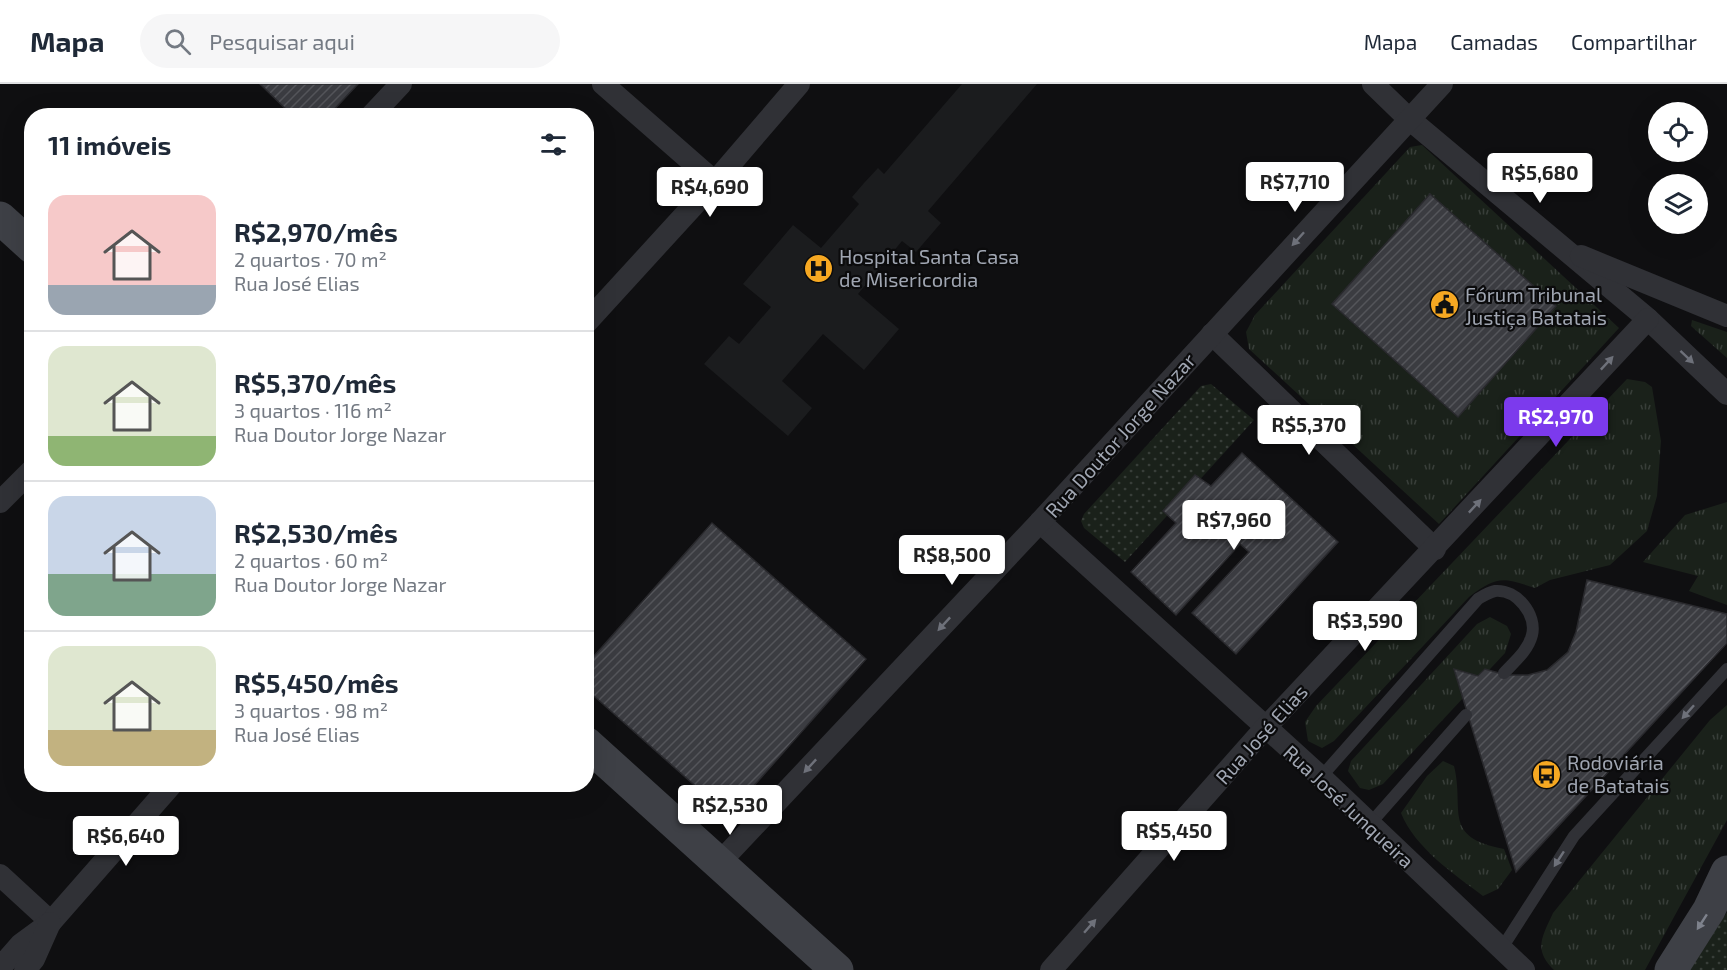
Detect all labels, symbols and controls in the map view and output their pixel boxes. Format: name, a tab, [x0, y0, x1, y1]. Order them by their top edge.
search box	[140, 14, 560, 68]
text: Mapa	[30, 24, 104, 58]
icon: search	[161, 25, 194, 58]
text: Pesquisar aqui	[209, 28, 355, 54]
text: Mapa	[1364, 29, 1417, 54]
text: Camadas	[1450, 29, 1538, 54]
text: Compartilhar	[1571, 29, 1697, 54]
map controls	[1648, 102, 1708, 234]
button: locate	[1648, 102, 1708, 162]
icon: filters	[537, 128, 570, 161]
text: 11 imóveis	[48, 129, 171, 160]
pin: R$5,680	[1485, 153, 1595, 204]
text: R$5,680	[1501, 160, 1579, 184]
pin: R$7,710	[1240, 162, 1350, 213]
pin: R$4,690	[655, 167, 765, 218]
text: R$7,710	[1260, 169, 1330, 193]
text: R$4,690	[671, 174, 749, 198]
button: layers	[1648, 174, 1708, 234]
text: R$2,970/mês	[234, 216, 398, 247]
icon: home	[96, 219, 168, 291]
one-way arrow	[1291, 232, 1305, 247]
place label: Hospital Santa Casa de Misericordia	[839, 244, 1019, 291]
text: 2 quartos · 70 m²	[234, 247, 387, 271]
hospital icon: Hospital Santa Casa de Misericordia	[802, 252, 834, 284]
text: Rua José Elias	[234, 271, 360, 295]
place label: Fórum Tribunal Justiça Batatais	[1465, 282, 1607, 330]
public building icon: Fórum Tribunal Justiça Batatais	[1428, 289, 1460, 321]
street label: Rua Doutor Jorge Nazar	[1040, 348, 1200, 522]
one-way arrow	[1680, 349, 1694, 363]
one-way arrow	[1600, 356, 1614, 371]
text: R$5,370/mês	[234, 367, 396, 398]
icon: home	[96, 370, 168, 442]
pin: R$2,970	[1501, 397, 1611, 448]
text: 3 quartos · 116 m²	[234, 398, 392, 422]
text: R$2,970	[1518, 404, 1594, 428]
pin: R$5,370	[1254, 405, 1364, 456]
text: R$5,370	[1272, 412, 1346, 436]
text: Rua Doutor Jorge Nazar	[234, 422, 447, 446]
pin: R$7,960	[1179, 500, 1289, 551]
one-way arrow	[1467, 500, 1481, 514]
text: R$7,960	[1196, 507, 1272, 531]
text: R$2,530/mês	[234, 517, 398, 548]
icon: home	[96, 520, 168, 592]
pin: R$8,500	[897, 535, 1007, 586]
text: R$8,500	[913, 542, 991, 566]
text: 2 quartos · 60 m²	[234, 548, 388, 572]
text: Rua Doutor Jorge Nazar	[234, 572, 447, 596]
pin: R$3,590	[1310, 601, 1420, 652]
text: R$3,590	[1327, 608, 1403, 632]
one-way arrow	[938, 616, 951, 631]
text: R$5,450/mês	[234, 667, 399, 698]
icon: home	[96, 670, 168, 742]
street label: Rua José Elias	[1210, 679, 1312, 789]
text: 3 quartos · 98 m²	[234, 698, 388, 722]
one-way arrow	[1681, 705, 1695, 719]
text: Rua José Elias	[234, 722, 360, 746]
street label: Rua José Junqueira	[1279, 740, 1419, 872]
place label: Rodoviária de Batatais	[1567, 750, 1669, 797]
one-way arrow	[804, 758, 817, 773]
bus stop icon: Rodoviária de Batatais	[1530, 758, 1562, 790]
pin: R$2,530	[675, 785, 785, 836]
text: R$2,530	[692, 792, 768, 816]
pin: R$5,450	[1119, 811, 1229, 862]
pin: R$6,640	[71, 816, 181, 867]
text: R$5,450	[1136, 818, 1212, 842]
text: R$6,640	[87, 823, 165, 847]
one-way arrow	[1554, 851, 1565, 867]
one-way arrow	[1696, 914, 1707, 931]
one-way arrow	[1083, 919, 1096, 934]

